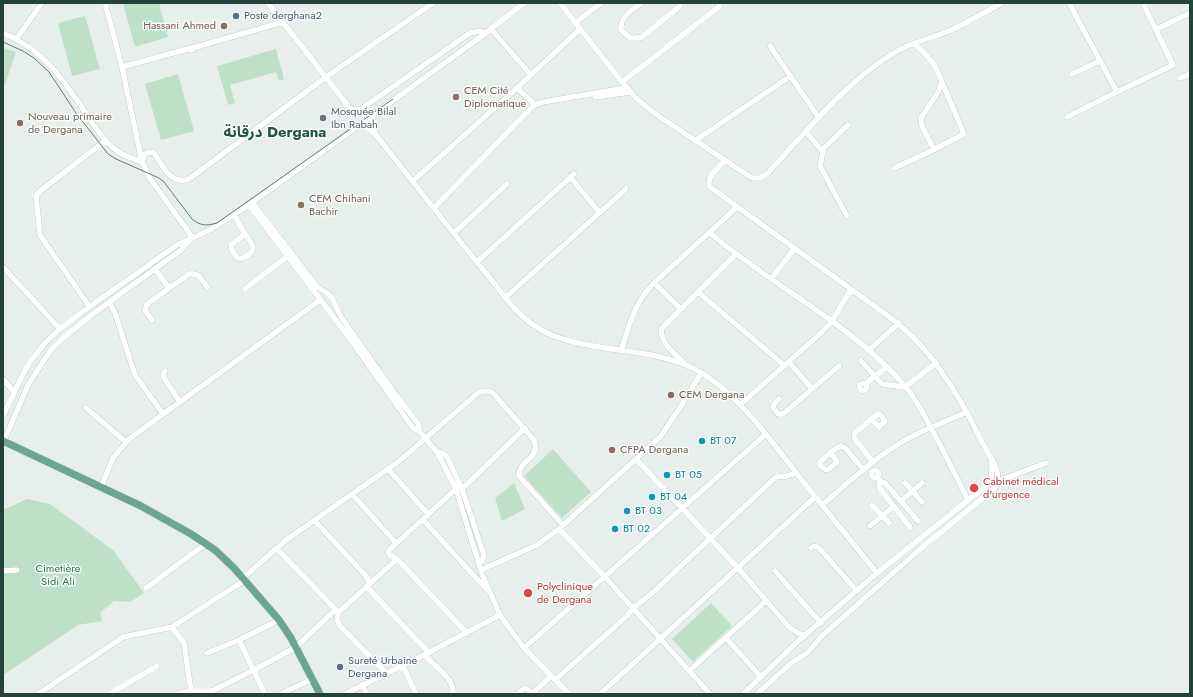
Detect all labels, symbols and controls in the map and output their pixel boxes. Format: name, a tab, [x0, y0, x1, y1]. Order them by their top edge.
place label: Poste derghana2	[244, 9, 322, 23]
marker: Poste derghana2	[231, 11, 241, 21]
place label: Hassani Ahmed	[143, 19, 216, 33]
marker: Hassani Ahmed	[219, 21, 229, 31]
place label: CEM Cité Diplomatique	[464, 84, 526, 110]
marker: CEM Cité Diplomatique	[451, 92, 461, 102]
place label: Mosquée Bilal Ibn Rabah	[331, 105, 396, 131]
place label: Nouveau primaire de Dergana	[28, 110, 112, 136]
marker: Mosquée Bilal Ibn Rabah	[318, 113, 328, 123]
marker: Nouveau primaire de Dergana	[15, 118, 25, 128]
district label: درقانة Dergana	[224, 124, 326, 142]
place label: CEM Chihani Bachir	[309, 192, 371, 218]
marker: CEM Chihani Bachir	[296, 200, 306, 210]
place label: CEM Dergana	[679, 388, 744, 402]
marker: CEM Dergana	[666, 390, 676, 400]
place label: BT 07	[710, 434, 737, 448]
marker: BT 07	[697, 436, 707, 446]
place label: CFPA Dergana	[620, 443, 688, 457]
marker: CFPA Dergana	[607, 445, 617, 455]
place label: BT 05	[675, 468, 702, 482]
marker: BT 05	[662, 470, 672, 480]
place label: Cabinet médical d'urgence	[983, 475, 1059, 501]
marker: Cabinet médical d'urgence	[968, 482, 980, 494]
place label: BT 04	[660, 490, 687, 504]
marker: BT 04	[647, 492, 657, 502]
place label: BT 03	[635, 504, 662, 518]
marker: BT 03	[622, 506, 632, 516]
place label: BT 02	[623, 522, 650, 536]
marker: BT 02	[610, 524, 620, 534]
park label: Cimetière Sidi Ali	[35, 562, 81, 588]
place label: Polyclinique de Dergana	[537, 580, 593, 606]
marker: Polyclinique de Dergana	[522, 587, 534, 599]
place label: Sureté Urbaine Dergana	[348, 654, 417, 680]
marker: Sureté Urbaine Dergana	[335, 662, 345, 672]

